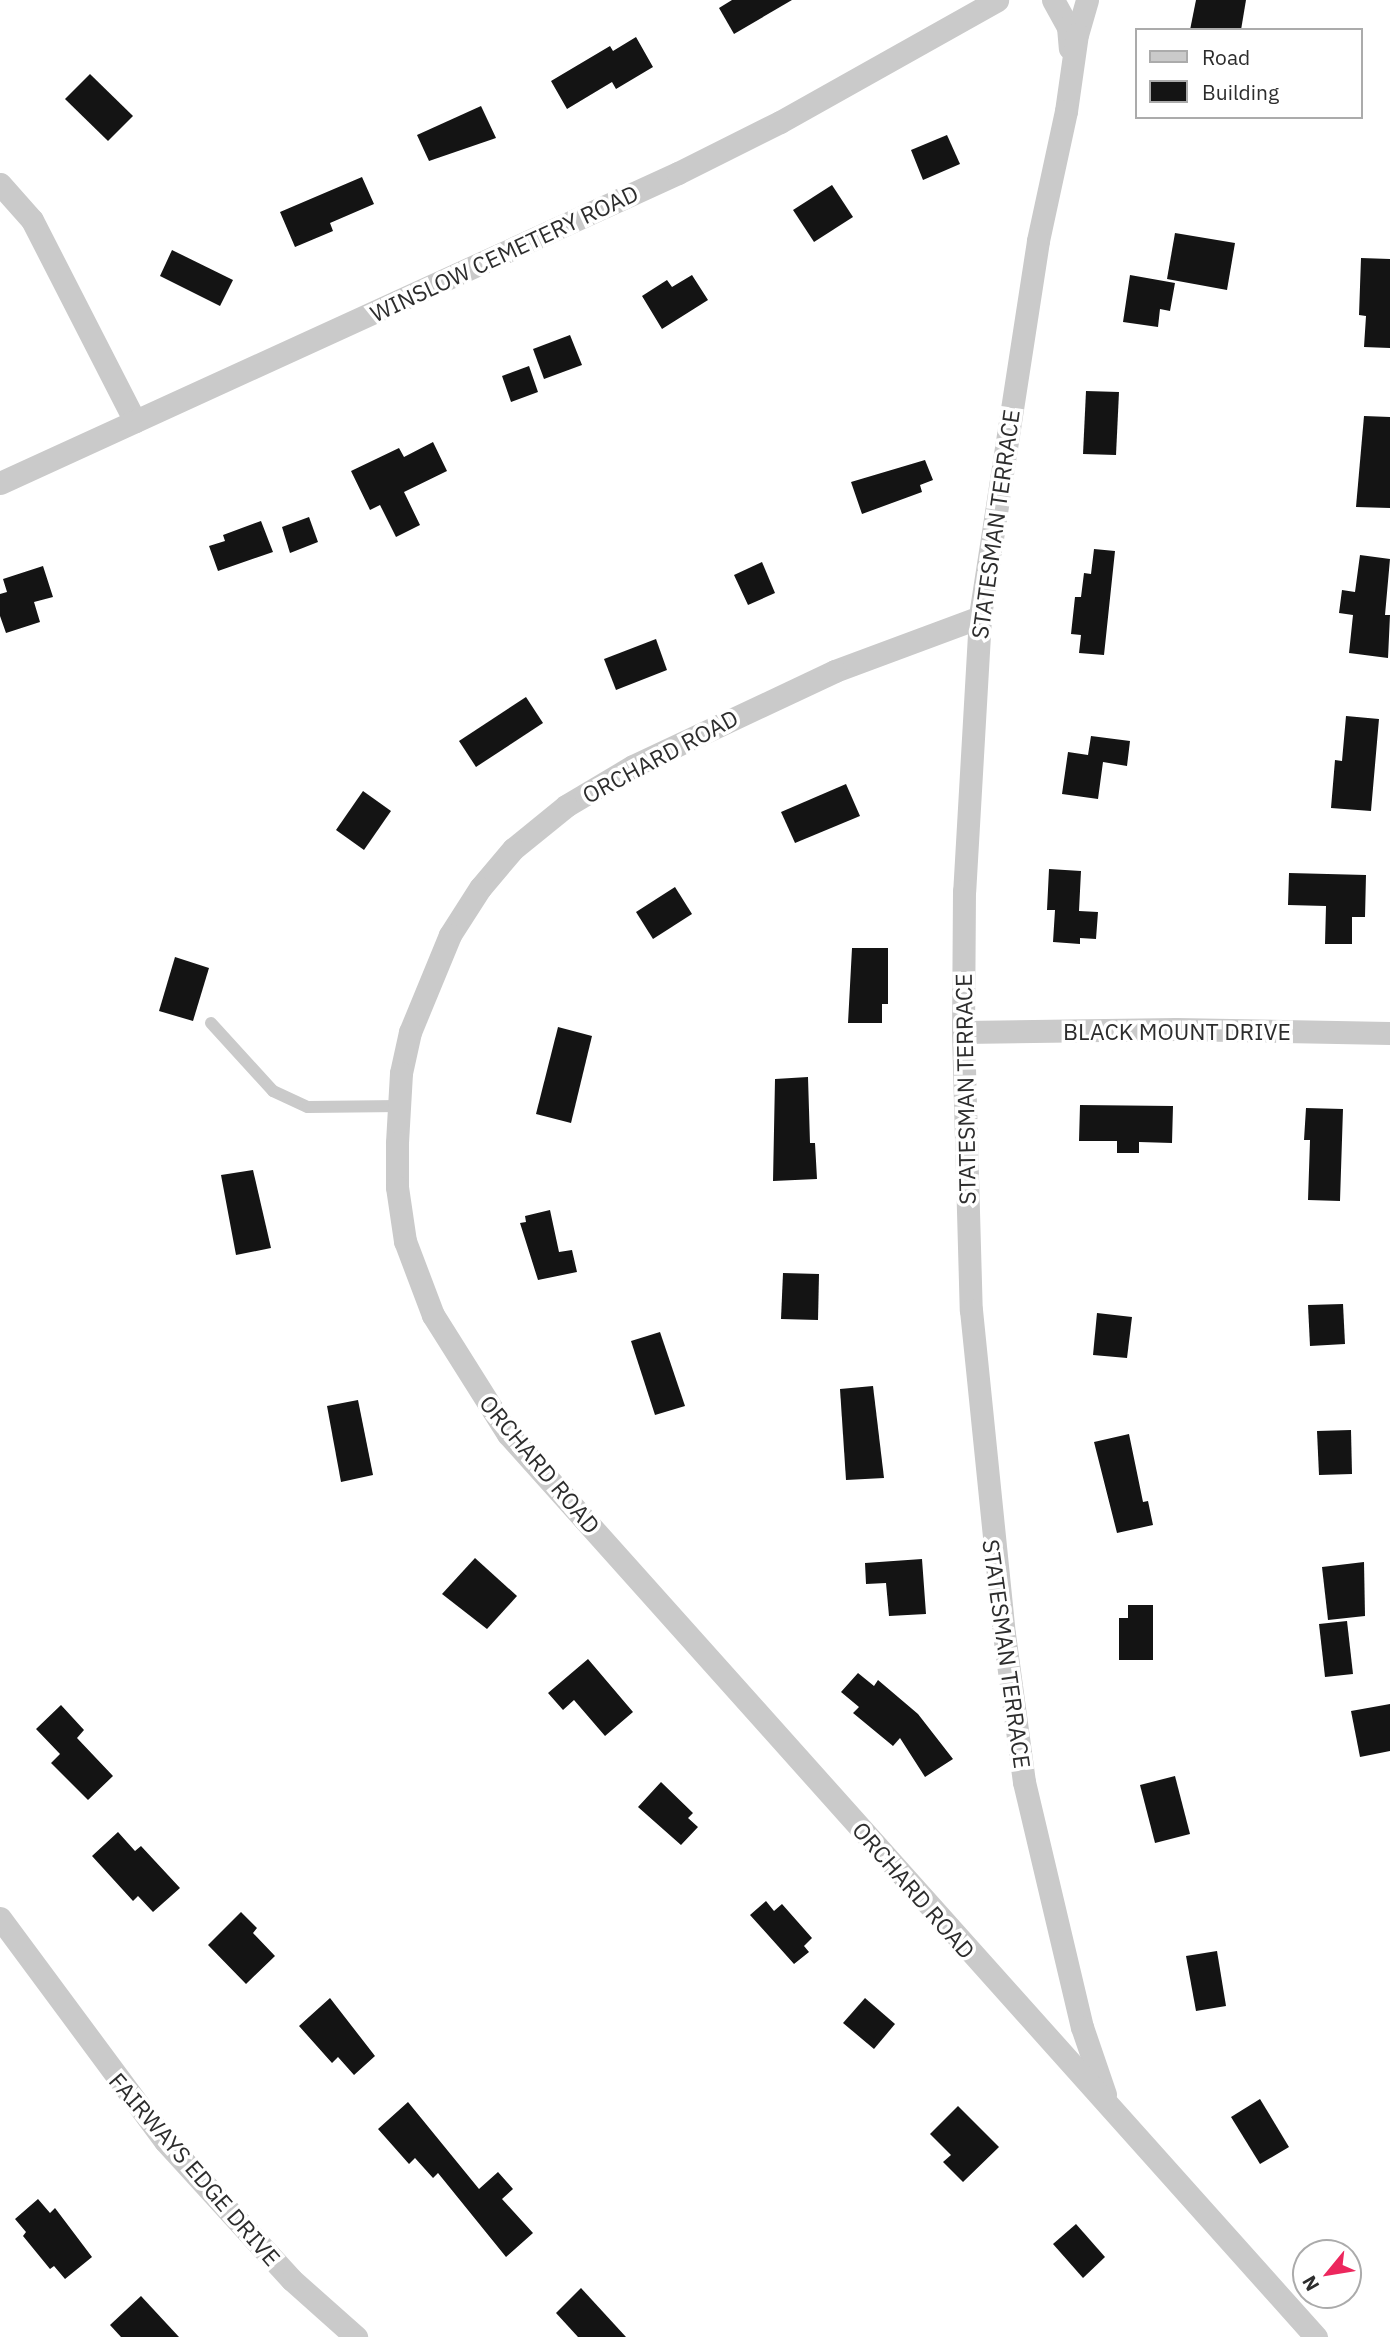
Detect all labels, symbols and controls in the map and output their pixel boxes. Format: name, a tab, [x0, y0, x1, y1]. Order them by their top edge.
legend	[1134, 28, 1362, 119]
text: Road	[1202, 43, 1250, 71]
text: Building	[1202, 78, 1279, 106]
street label: WINSLOW CEMETERY ROAD	[366, 179, 642, 327]
street label: STATESMAN TERRACE	[965, 408, 1025, 640]
street label: ORCHARD ROAD	[577, 703, 743, 809]
street label: STATESMAN TERRACE	[949, 973, 981, 1205]
street label: BLACK MOUNT DRIVE	[1063, 1017, 1291, 1045]
street label: ORCHARD ROAD	[474, 1389, 606, 1539]
street label: STATESMAN TERRACE	[977, 1538, 1037, 1770]
street label: ORCHARD ROAD	[847, 1816, 981, 1964]
street label: FAIRWAYS EDGE DRIVE	[104, 2067, 286, 2271]
north arrow	[1292, 2239, 1362, 2309]
text: N	[1297, 2272, 1324, 2295]

